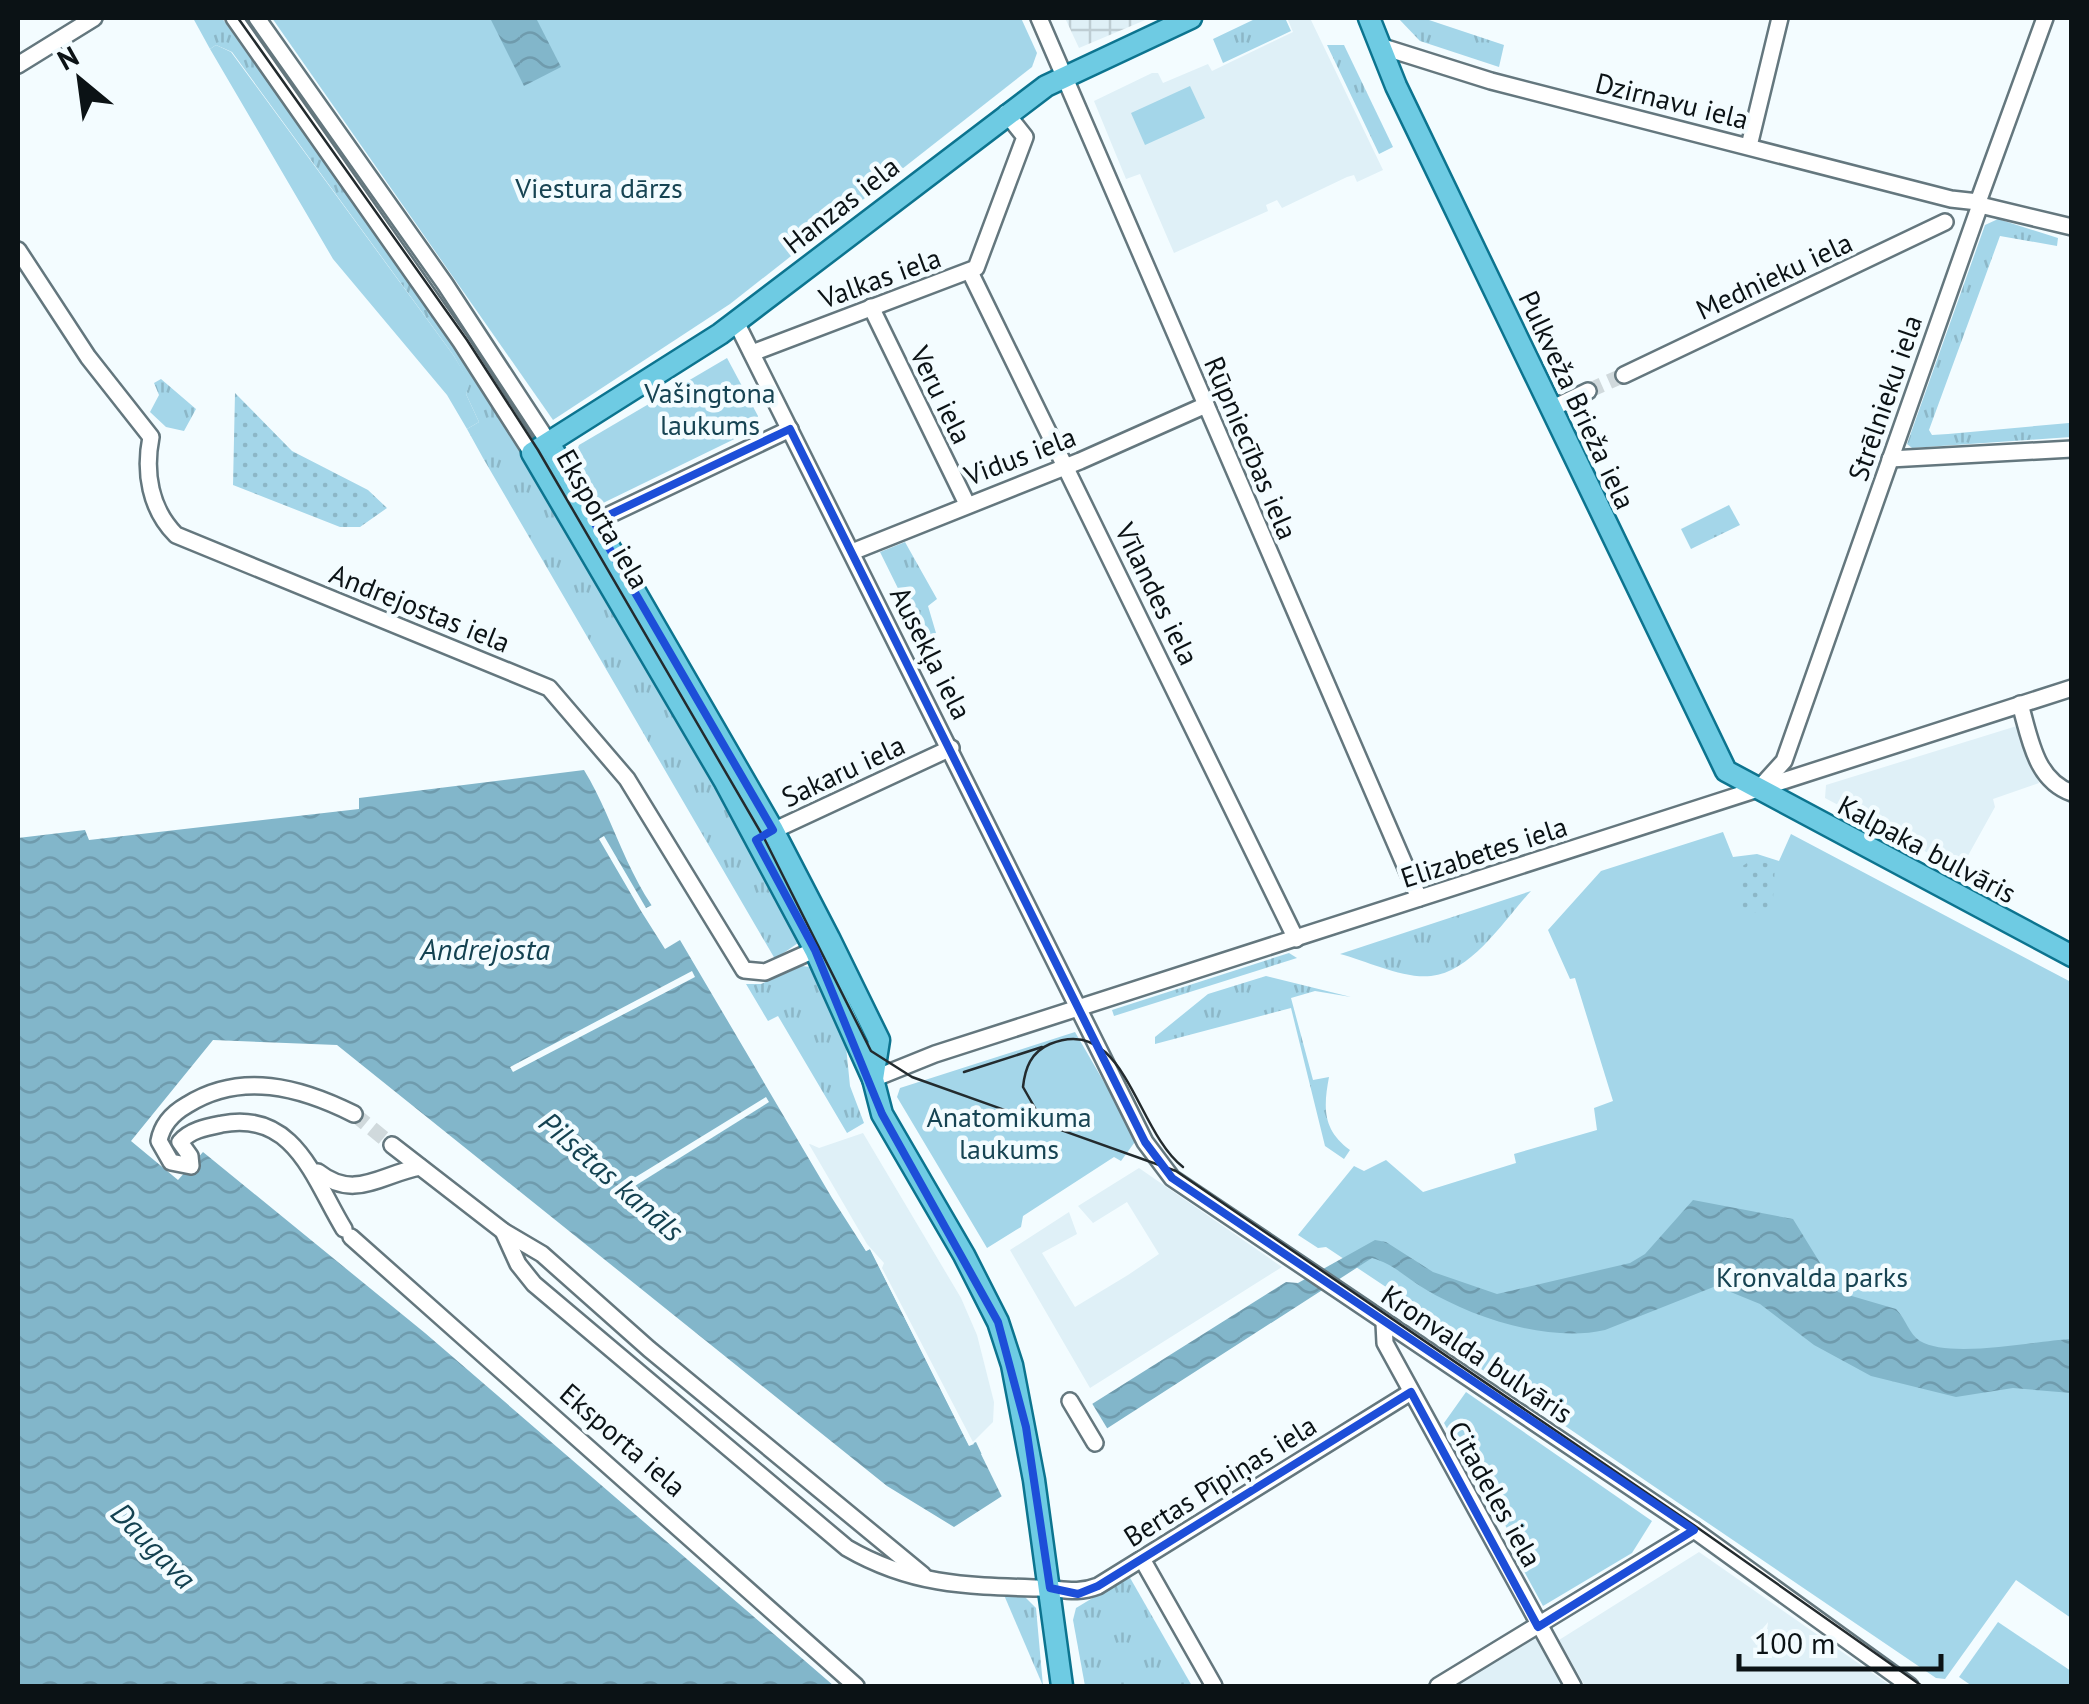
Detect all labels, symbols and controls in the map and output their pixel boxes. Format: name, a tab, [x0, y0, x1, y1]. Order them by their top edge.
north arrow	[30, 30, 130, 130]
text: N	[51, 37, 85, 78]
street label: Dzirnavu iela	[1592, 64, 1752, 137]
street label: Hanzas iela	[775, 148, 906, 262]
park label: Viestura dārzs	[514, 169, 683, 206]
street label: Mednieku iela	[1690, 223, 1858, 328]
street label: Valkas iela	[813, 238, 946, 317]
street label: Pulkveža Brieža iela	[1511, 285, 1644, 515]
street label: Strēlnieku iela	[1839, 310, 1930, 486]
street label: Veru iela	[902, 339, 981, 450]
street label: Rūpniecības iela	[1196, 351, 1307, 545]
park label: Vašingtona laukums	[643, 374, 776, 443]
street label: Vidus iela	[958, 417, 1081, 494]
street label: Eksporta iela	[549, 442, 658, 595]
street label: Vīlandes iela	[1107, 516, 1208, 671]
street label: Andrejostas iela	[325, 555, 516, 661]
street label: Ausekļa iela	[882, 580, 981, 725]
street label: Sakaru iela	[775, 726, 910, 815]
street label: Kalpaka bulvāris	[1832, 786, 2023, 911]
street label: Elizabetes iela	[1396, 807, 1572, 896]
water label: Andrejosta	[419, 929, 550, 968]
park label: Anatomikuma laukums	[926, 1098, 1092, 1167]
water label: Pilsētas kanāls	[532, 1102, 692, 1249]
park label: Kronvalda parks	[1716, 1258, 1908, 1295]
street label: Kronvalda bulvāris	[1375, 1276, 1580, 1431]
street label: Eksporta iela	[553, 1375, 694, 1505]
street label: Bertas Pīpiņas iela	[1116, 1406, 1323, 1555]
street label: Citadeles iela	[1440, 1414, 1551, 1573]
water label: Daugava	[103, 1493, 205, 1597]
scale bar	[1739, 1609, 1942, 1671]
text: 100 m	[1754, 1623, 1835, 1662]

